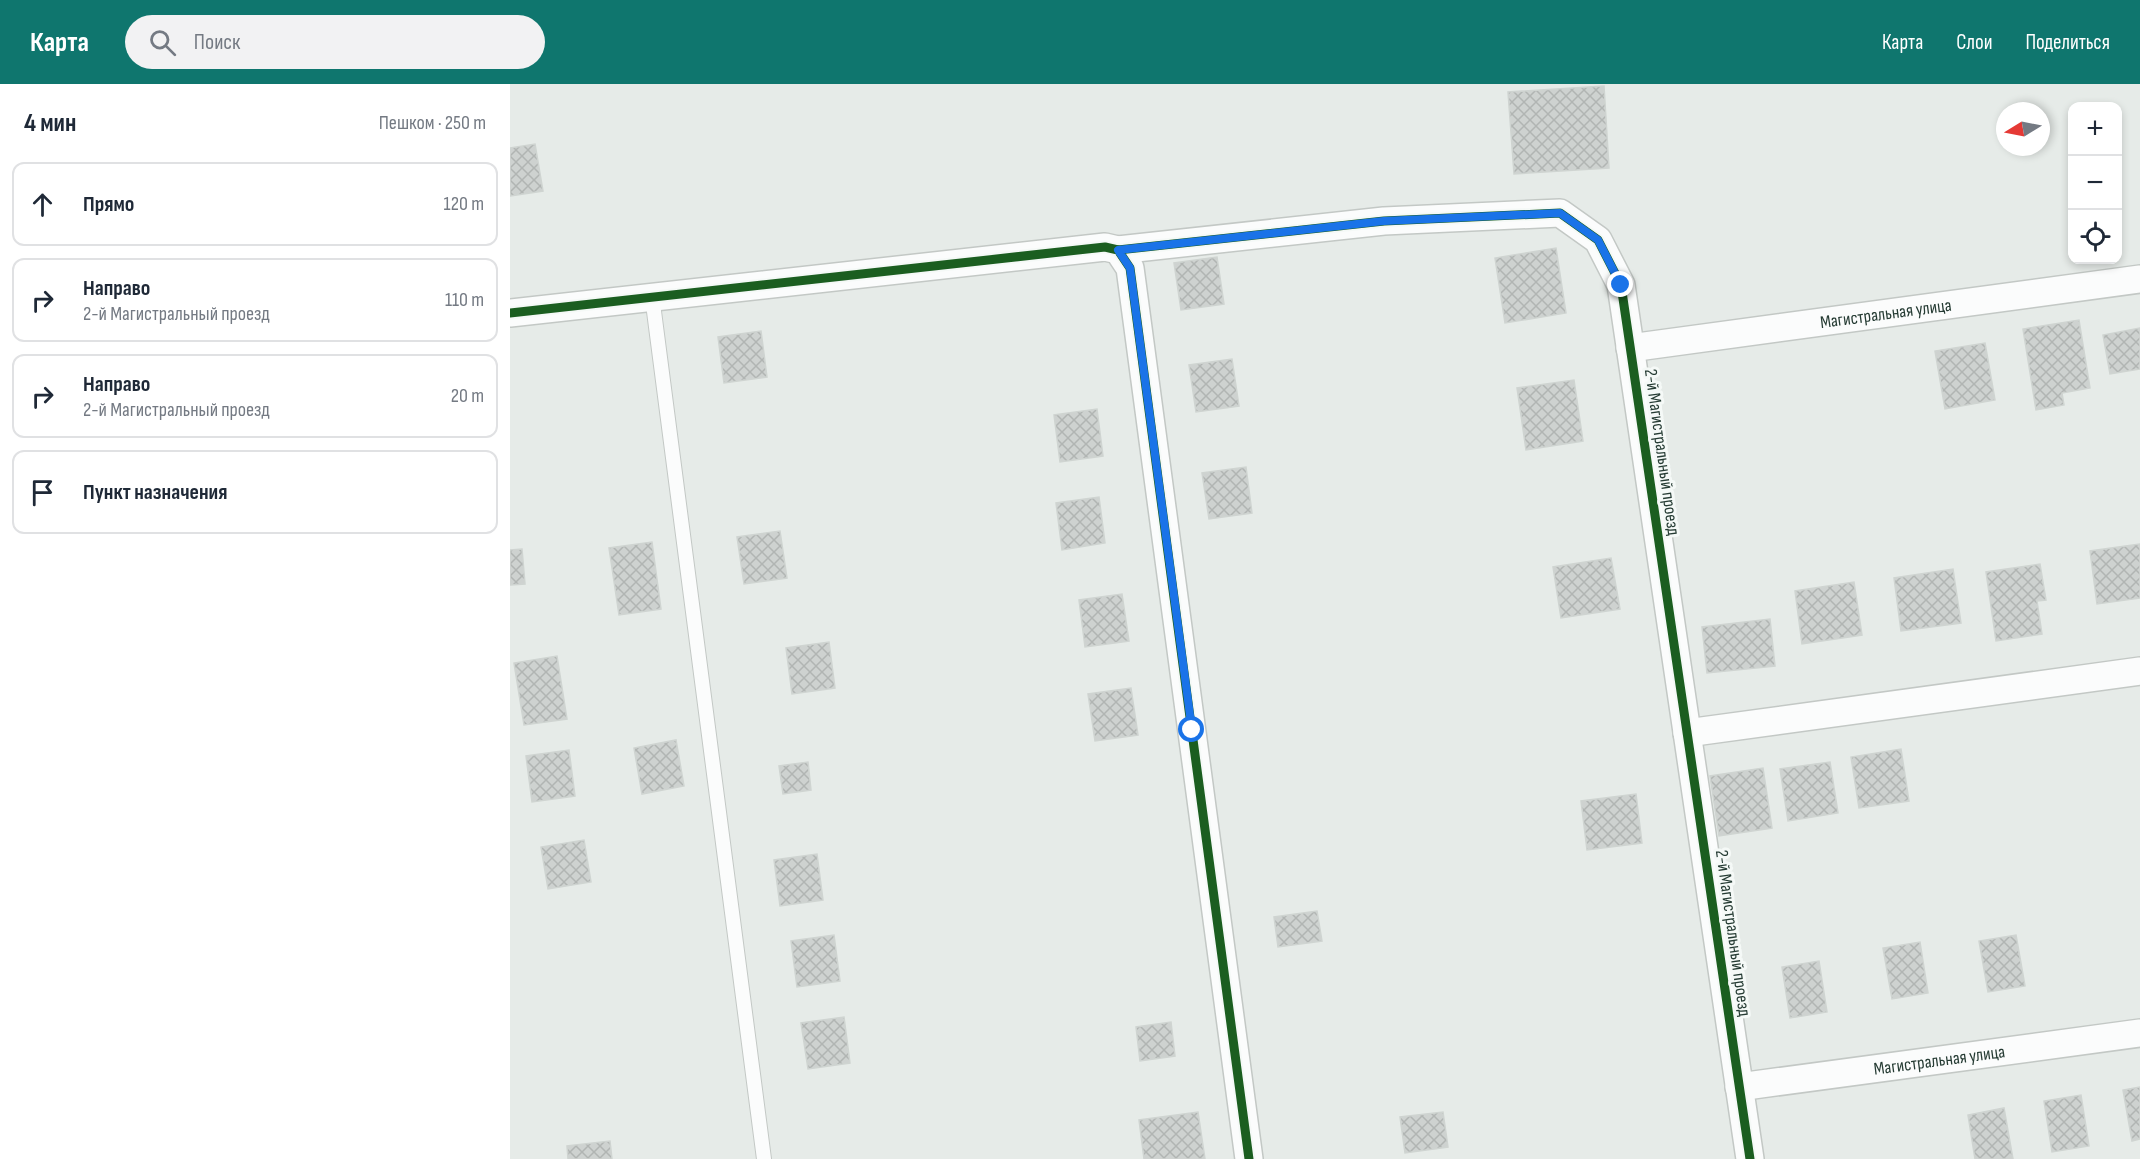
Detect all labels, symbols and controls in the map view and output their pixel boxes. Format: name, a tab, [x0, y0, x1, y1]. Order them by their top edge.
search box	[125, 15, 545, 69]
text: Карта	[30, 26, 89, 59]
icon: search	[146, 26, 179, 59]
text: Поиск	[194, 29, 240, 56]
text: Карта	[1882, 30, 1923, 55]
text: Слои	[1956, 30, 1992, 55]
text: Поделиться	[2025, 30, 2110, 55]
north arrow	[1996, 102, 2050, 156]
map controls	[2068, 102, 2122, 264]
button: +	[2068, 102, 2122, 156]
text: 4 мин	[24, 108, 76, 139]
text: Пешком · 250 m	[379, 111, 486, 135]
button: −	[2068, 156, 2122, 210]
icon: ahead	[26, 188, 59, 221]
text: Прямо	[83, 191, 134, 218]
text: 120 m	[444, 192, 484, 216]
button: locate	[2068, 210, 2122, 264]
route end	[1607, 271, 1633, 297]
text: Направо	[83, 275, 150, 302]
icon: right	[26, 284, 59, 317]
text: 110 m	[445, 288, 484, 312]
street label: Магистральная улица	[1819, 294, 1953, 333]
text: 2-й Магистральный проезд	[83, 302, 269, 326]
street label: 2-й Магистральный проезд	[1640, 367, 1684, 537]
text: Направо	[83, 371, 150, 398]
icon: right	[26, 380, 59, 413]
text: 20 m	[451, 384, 484, 408]
text: 2-й Магистральный проезд	[83, 398, 269, 422]
icon: arrive	[26, 476, 59, 509]
text: Пункт назначения	[83, 479, 227, 506]
route start	[1178, 716, 1204, 742]
street label: 2-й Магистральный проезд	[1711, 848, 1755, 1018]
street label: Магистральная улица	[1872, 1041, 2006, 1079]

